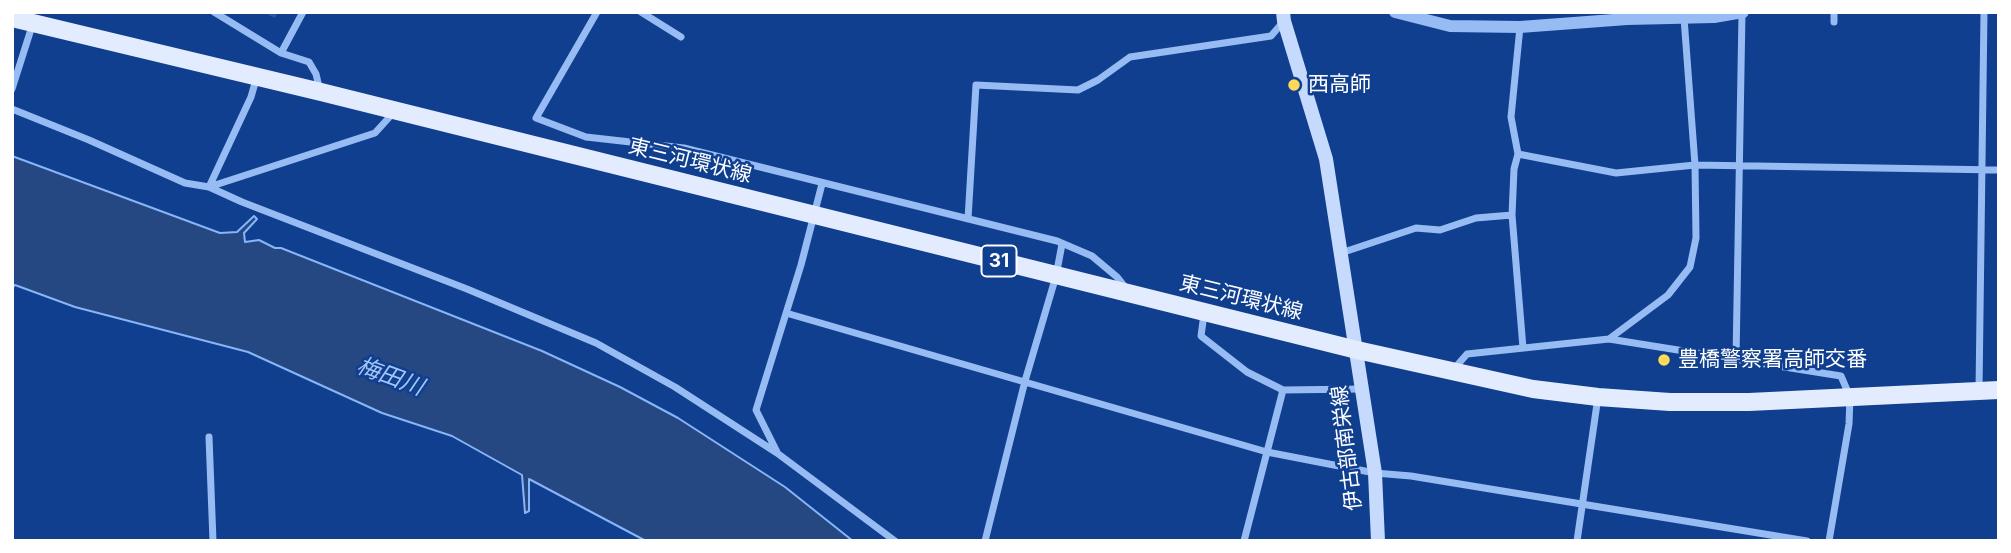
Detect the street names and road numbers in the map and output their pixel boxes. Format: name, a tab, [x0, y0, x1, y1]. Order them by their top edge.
street label: 東三河環状線	[626, 134, 754, 188]
road number: 31	[982, 246, 1016, 276]
street label: 東三河環状線	[1177, 271, 1305, 325]
street label: 伊古部南栄線	[1327, 384, 1367, 512]

